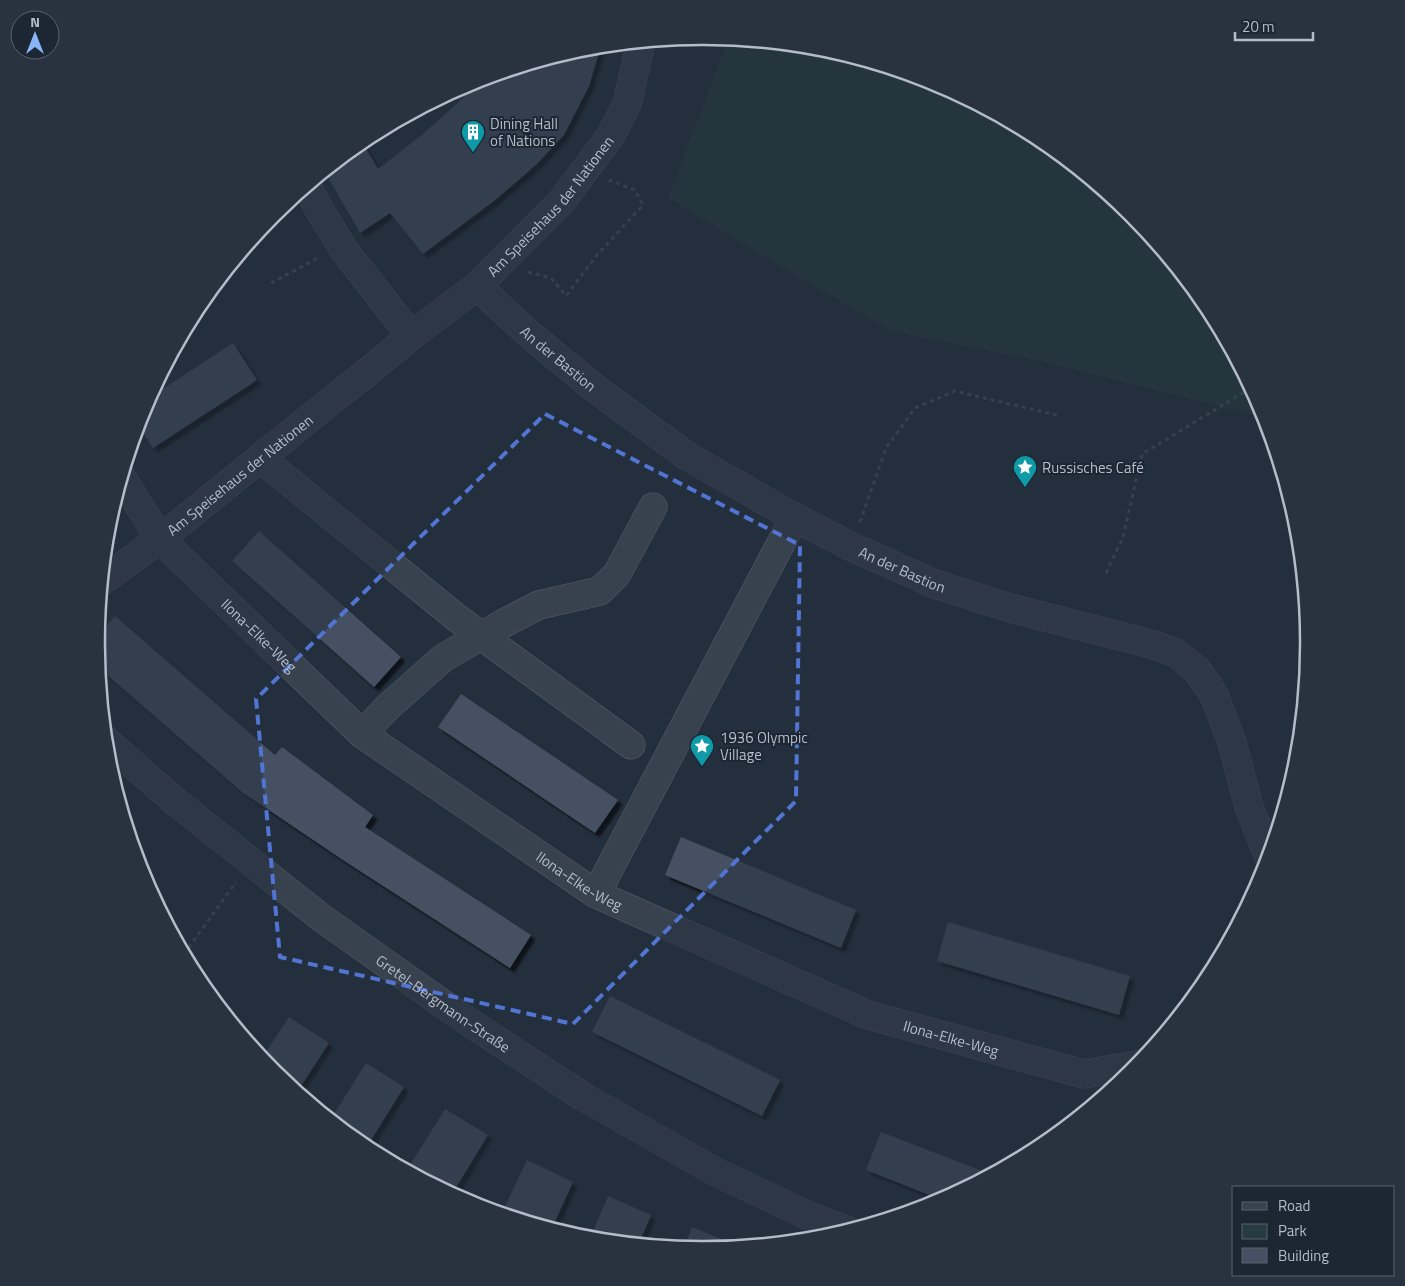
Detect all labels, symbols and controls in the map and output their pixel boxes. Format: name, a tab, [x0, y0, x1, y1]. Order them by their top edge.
north arrow	[10, 10, 60, 60]
scale bar	[1235, 10, 1312, 42]
text: N	[30, 11, 40, 32]
text: 20 m	[1242, 15, 1275, 38]
place label: Dining Hall of Nations	[490, 112, 558, 152]
building icon: Dining Hall of Nations	[460, 119, 486, 153]
street label: Am Speisehaus der Nationen	[481, 130, 619, 282]
street label: An der Bastion	[515, 320, 602, 397]
street label: Am Speisehaus der Nationen	[162, 409, 318, 541]
place icon: Russisches Café	[1012, 454, 1038, 488]
place label: Russisches Café	[1042, 456, 1144, 479]
street label: An der Bastion	[855, 540, 949, 598]
street label: Ilona-Elke-Weg	[216, 593, 303, 678]
place label: 1936 Olympic Village	[720, 726, 808, 766]
place icon: 1936 Olympic Village	[689, 733, 715, 767]
street label: Ilona-Elke-Weg	[532, 845, 627, 916]
street label: Gretel-Bergmann-Straße	[371, 949, 515, 1058]
street label: Ilona-Elke-Weg	[901, 1014, 1002, 1062]
legend	[1232, 1186, 1395, 1276]
text: Road	[1278, 1194, 1310, 1217]
text: Park	[1278, 1219, 1307, 1242]
text: Building	[1278, 1244, 1329, 1267]

